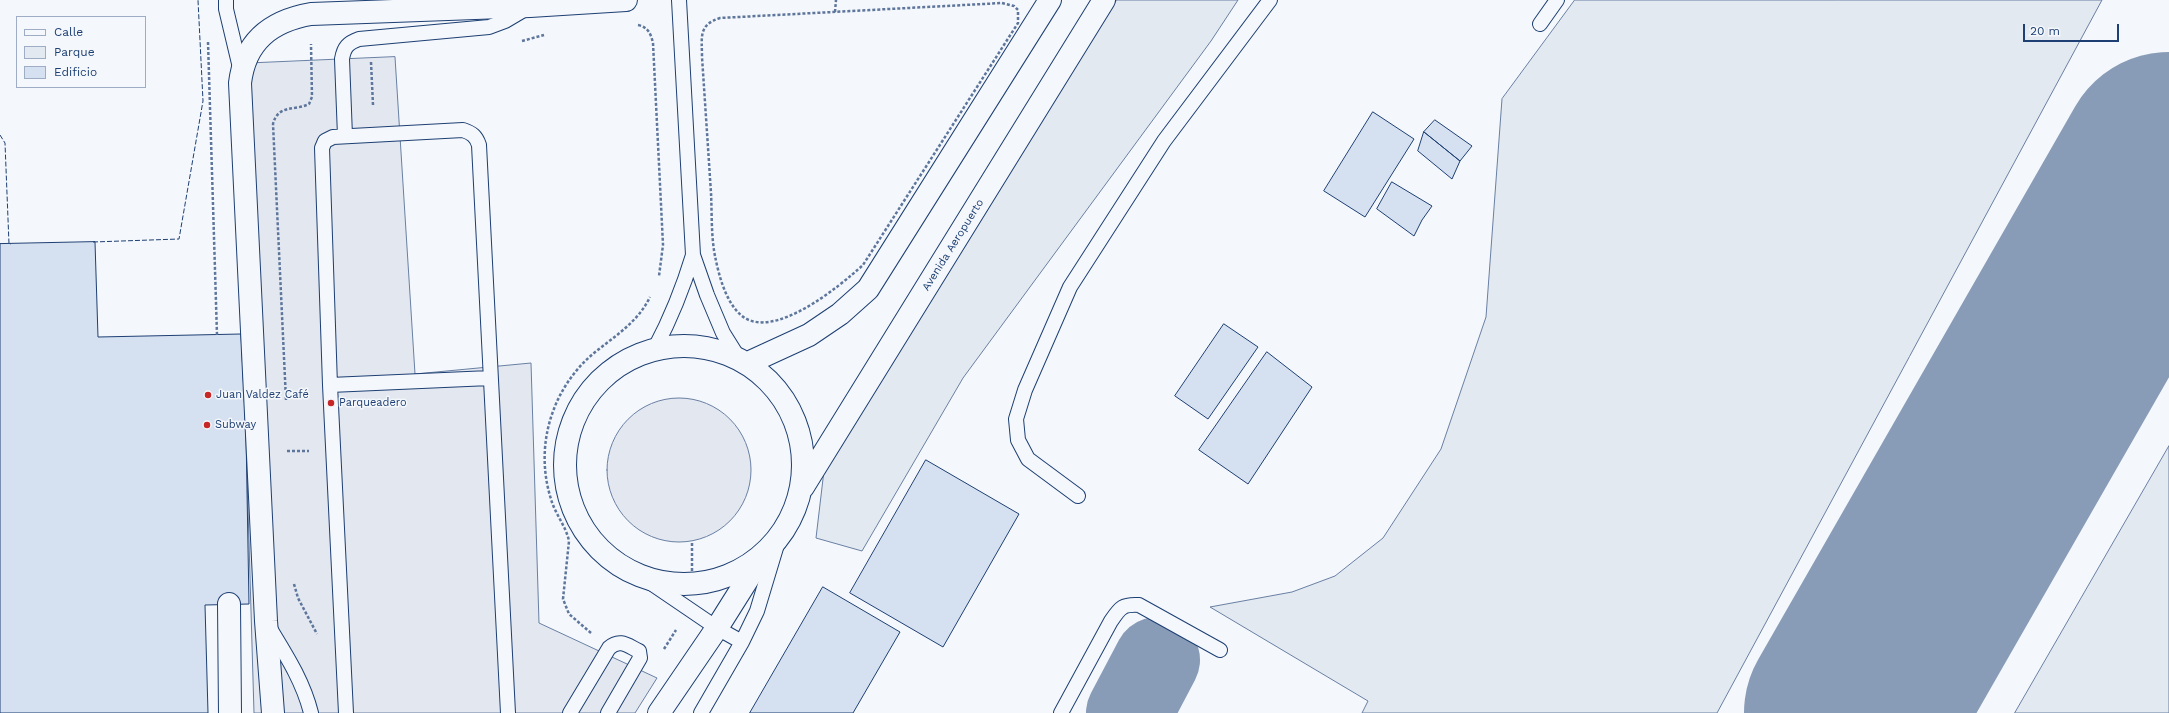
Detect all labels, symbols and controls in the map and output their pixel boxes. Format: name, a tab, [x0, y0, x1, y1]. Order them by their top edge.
legend	[16, 16, 146, 88]
scale bar	[2025, 16, 2121, 42]
text: 20 m	[2030, 24, 2060, 38]
text: Calle	[54, 25, 83, 39]
text: Parque	[54, 45, 95, 59]
text: Edificio	[54, 65, 97, 79]
street label: Avenida Aeropuerto	[919, 197, 987, 293]
place label: Juan Valdez Café	[216, 388, 309, 402]
marker: Juan Valdez Café	[203, 390, 213, 400]
place label: Parqueadero	[339, 396, 407, 410]
marker: Parqueadero	[326, 398, 336, 408]
place label: Subway	[215, 418, 256, 432]
marker: Subway	[202, 420, 212, 430]

